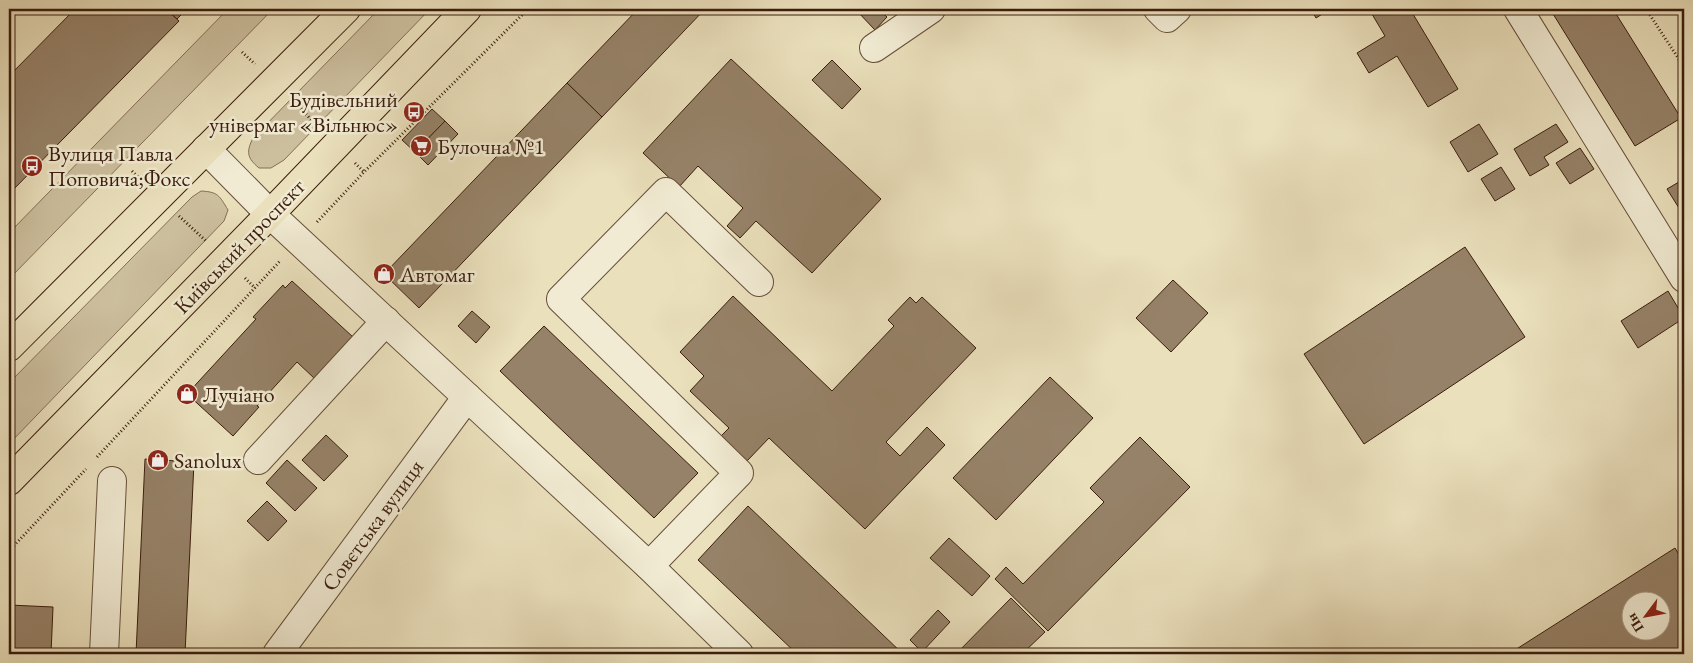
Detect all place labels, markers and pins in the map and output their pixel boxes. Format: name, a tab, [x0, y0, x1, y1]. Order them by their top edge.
place label: Будівельний універмаг «Вільнюс»	[209, 85, 398, 139]
bus stop icon: Будівельний універмаг «Вільнюс»	[402, 100, 426, 124]
place label: Булочна №1	[437, 132, 545, 161]
supermarket icon: Булочна №1	[409, 134, 433, 158]
place label: Вулиця Павла Поповича;Фокс	[48, 139, 190, 193]
bus stop icon: Вулиця Павла Поповича;Фокс	[20, 154, 44, 178]
place label: Автомаг	[399, 260, 475, 289]
shop icon: Автомаг	[372, 262, 396, 286]
place label: Лучіано	[203, 380, 275, 409]
shop icon: Лучіано	[175, 382, 199, 406]
place label: Sanolux	[174, 446, 242, 475]
shop icon: Sanolux	[146, 448, 170, 472]

